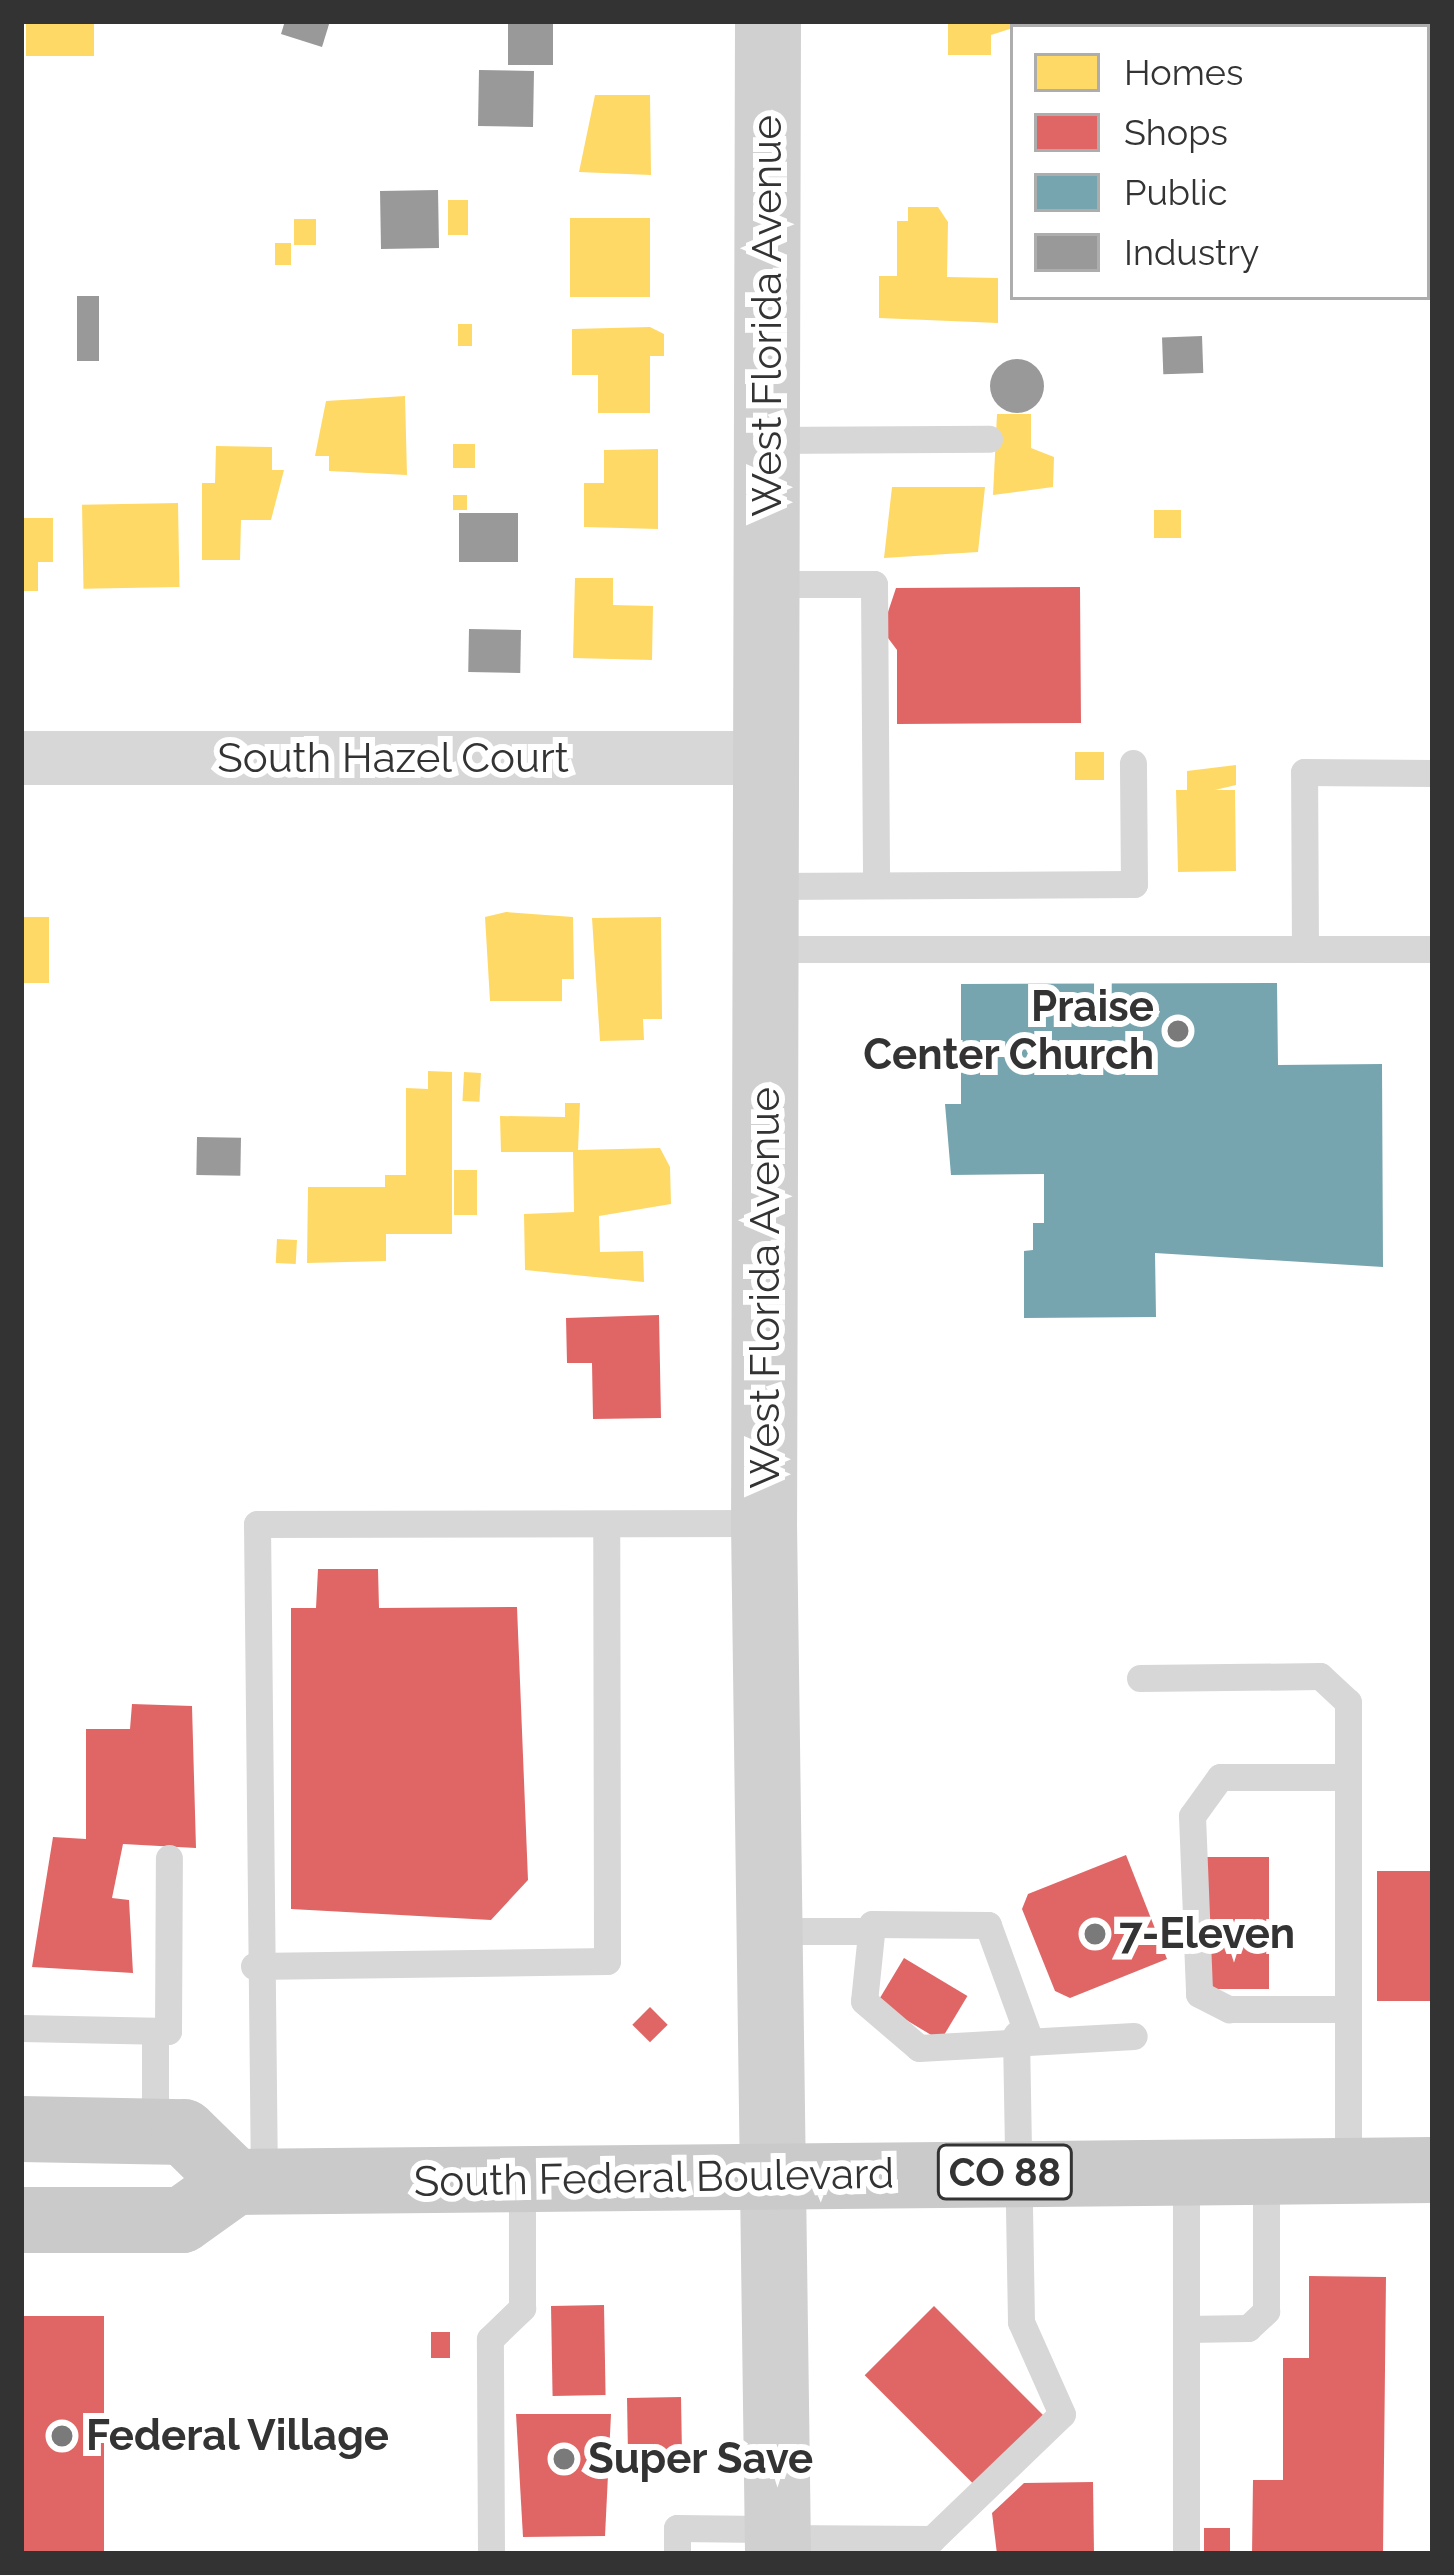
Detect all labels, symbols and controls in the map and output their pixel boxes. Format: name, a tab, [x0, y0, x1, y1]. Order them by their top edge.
legend	[1010, 24, 1430, 300]
text: Homes	[1124, 51, 1243, 93]
text: Shops	[1124, 111, 1228, 153]
street label: West Florida Avenue	[742, 115, 792, 517]
text: Public	[1124, 171, 1227, 213]
text: Industry	[1124, 231, 1259, 273]
street label: South Hazel Court	[217, 733, 569, 783]
place label: Praise Center Church	[862, 982, 1154, 1080]
marker: Praise Center Church	[1165, 1018, 1191, 1044]
street label: West Florida Avenue	[740, 1087, 790, 1489]
place label: 7-Eleven	[1119, 1909, 1295, 1959]
marker: 7-Eleven	[1082, 1921, 1108, 1947]
road number: CO 88	[936, 2139, 1074, 2205]
street label: South Federal Boulevard	[413, 2149, 895, 2207]
place label: Federal Village	[86, 2411, 391, 2461]
marker: Federal Village	[49, 2423, 75, 2449]
place label: Super Save	[588, 2434, 814, 2484]
marker: Super Save	[551, 2446, 577, 2472]

